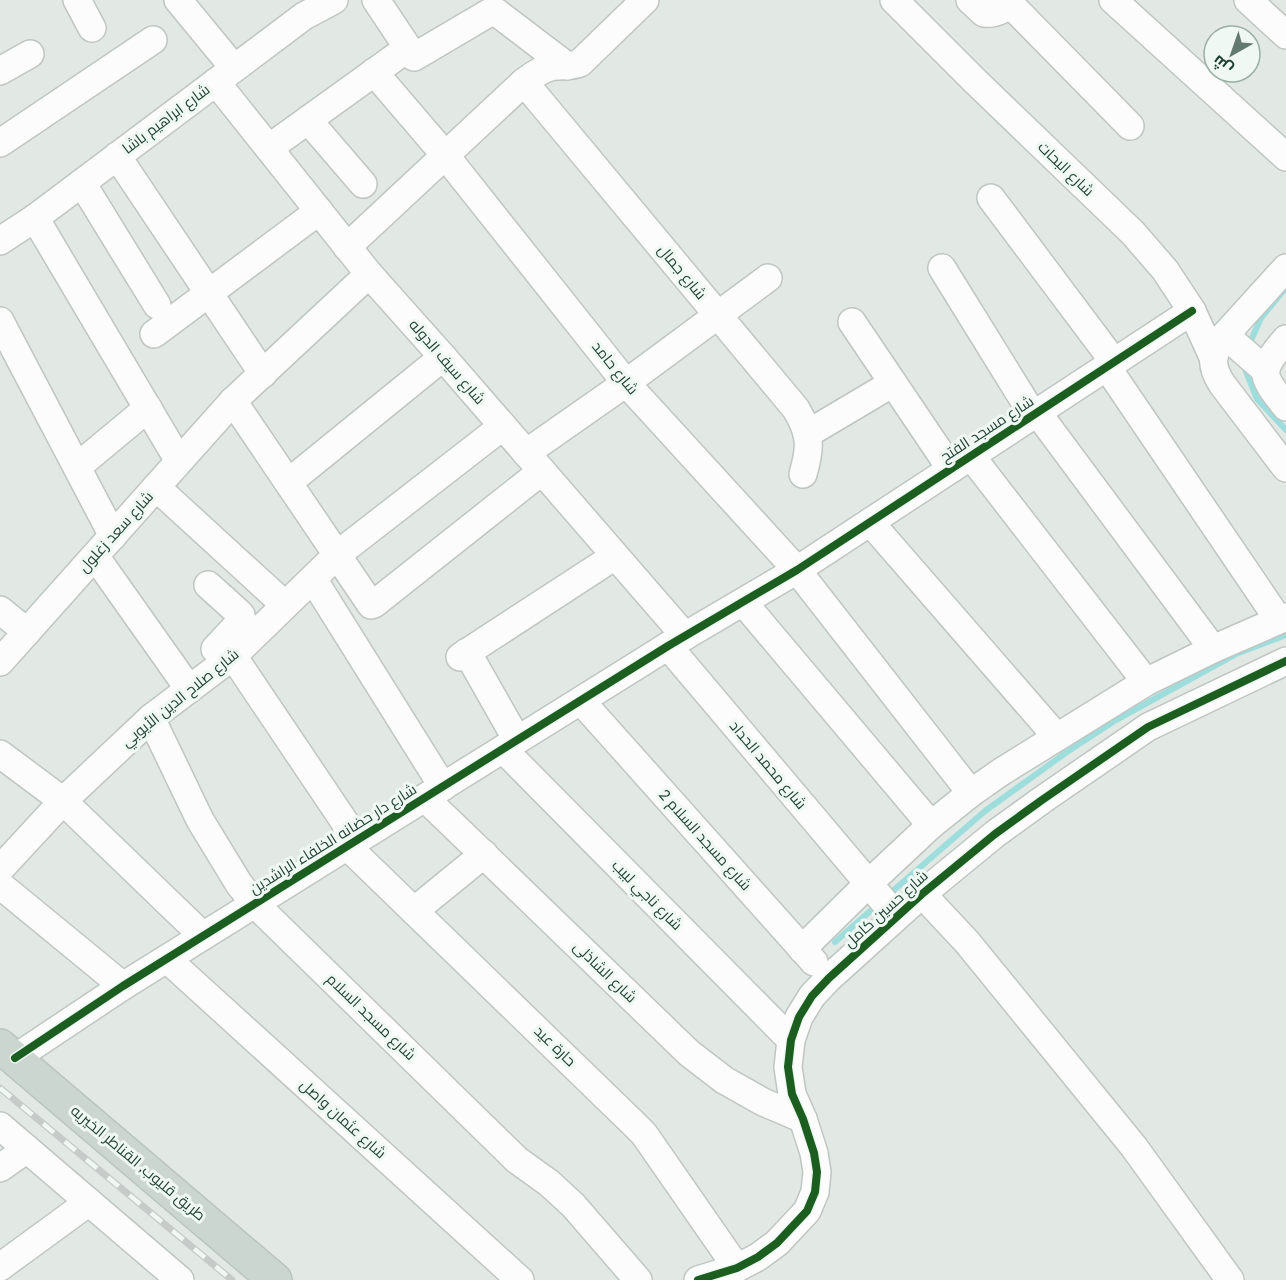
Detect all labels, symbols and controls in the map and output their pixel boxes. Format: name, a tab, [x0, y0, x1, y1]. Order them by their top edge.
north arrow	[1202, 24, 1262, 84]
text: ش	[1208, 51, 1237, 80]
street label: شارع ابراهيم باشا	[118, 79, 214, 159]
street label: شارع البحات	[1033, 137, 1098, 202]
street label: شارع جمال	[652, 240, 711, 304]
street label: شارع سيف الدوله	[404, 315, 489, 409]
street label: شارع حامد	[587, 337, 643, 400]
street label: شارع مسجد الفتح	[936, 391, 1038, 468]
street label: شارع سعد زغلول	[74, 487, 159, 578]
street label: شارع صلاح الدين الأيوبي	[117, 644, 244, 753]
street label: شارع محمد الحداد	[724, 716, 811, 814]
street label: شارع دار حضانه الخلفاء الراشدين	[246, 779, 421, 900]
street label: شارع مسجد السلام 2	[654, 785, 756, 895]
street label: شارع ناجي لبيب	[606, 855, 687, 936]
street label: شارع حسين كامل	[840, 866, 933, 953]
street label: شارع الشاذلى	[568, 937, 641, 1008]
street label: شارع مسجد السلام	[321, 969, 420, 1066]
street label: حارة عيد	[531, 1021, 580, 1070]
street label: شارع عثمان واصل	[295, 1075, 390, 1164]
street label: طريق قليوب, القناطر الخيريه	[66, 1101, 210, 1225]

